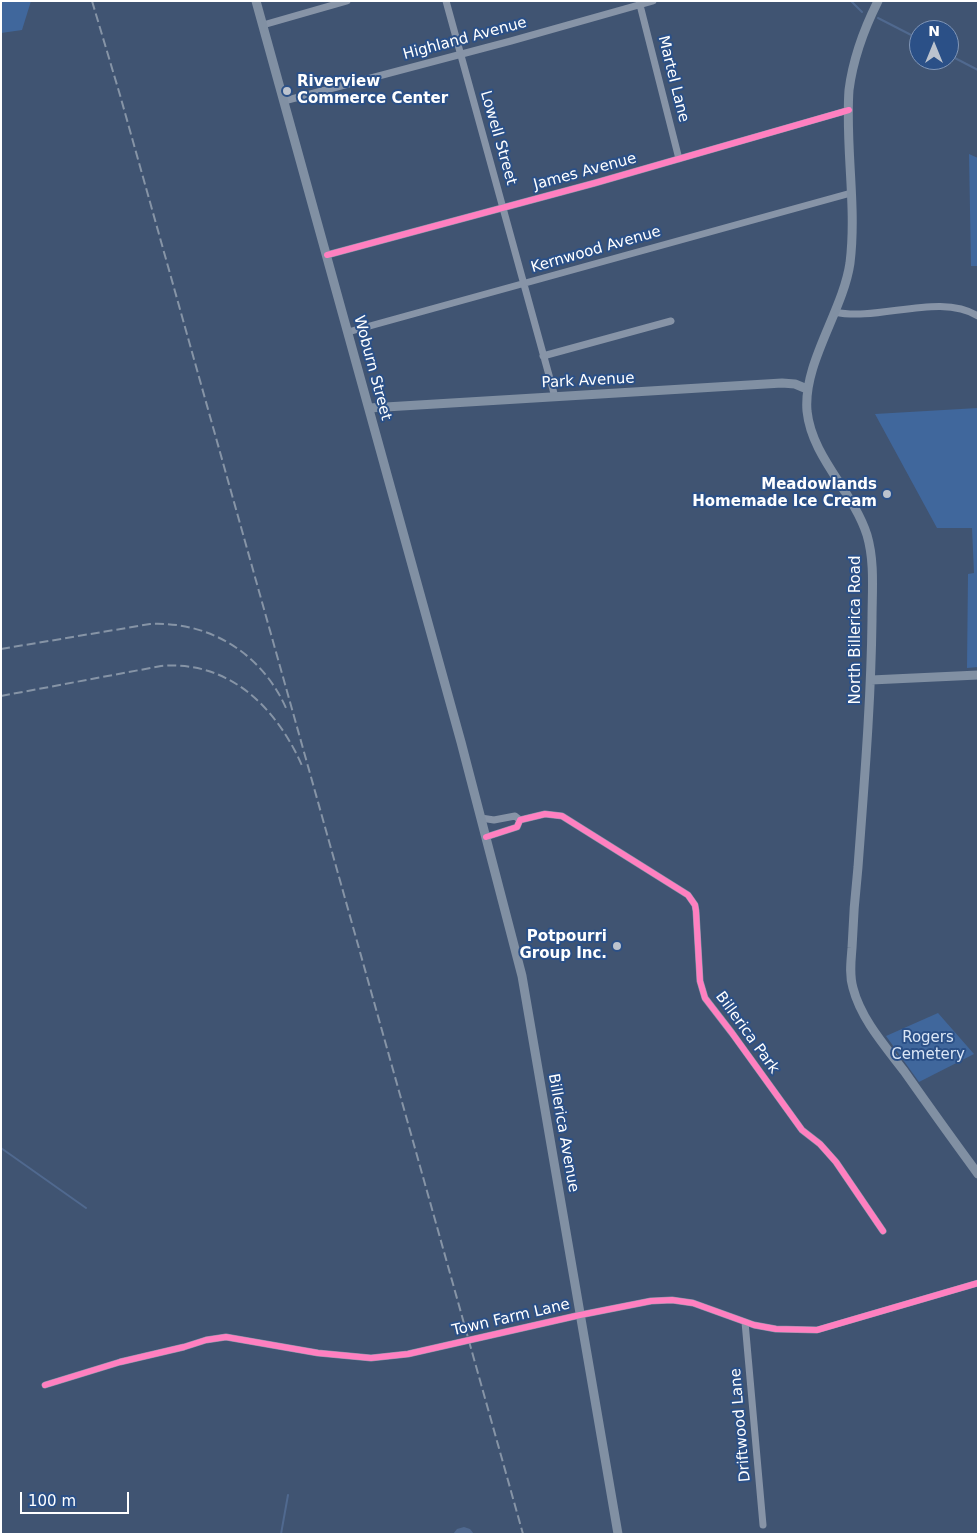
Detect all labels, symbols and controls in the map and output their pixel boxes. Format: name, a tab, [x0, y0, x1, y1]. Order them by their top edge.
street label: Highland Avenue	[401, 14, 529, 64]
north arrow	[909, 20, 959, 70]
text: N	[928, 23, 940, 39]
street label: Martel Lane	[654, 34, 692, 124]
place label: Riverview Commerce Center	[297, 73, 448, 108]
marker: Riverview Commerce Center	[281, 85, 293, 97]
street label: Lowell Street	[476, 89, 520, 187]
street label: James Avenue	[532, 150, 638, 194]
street label: Kernwood Avenue	[529, 223, 663, 277]
street label: Woburn Street	[349, 314, 395, 422]
street label: Park Avenue	[541, 370, 635, 392]
place label: Meadowlands Homemade Ice Cream	[692, 476, 877, 511]
marker: Meadowlands Homemade Ice Cream	[881, 488, 893, 500]
street label: North Billerica Road	[847, 556, 865, 704]
place label: Potpourri Group Inc.	[519, 928, 607, 963]
marker: Potpourri Group Inc.	[611, 940, 623, 952]
street label: Billerica Park	[711, 988, 783, 1078]
park label: Rogers Cemetery	[891, 1029, 965, 1064]
street label: Billerica Avenue	[544, 1072, 582, 1194]
street label: Town Farm Lane	[450, 1296, 572, 1340]
street label: Driftwood Lane	[727, 1367, 755, 1483]
scale bar	[22, 1482, 131, 1514]
text: 100 m	[28, 1492, 76, 1510]

